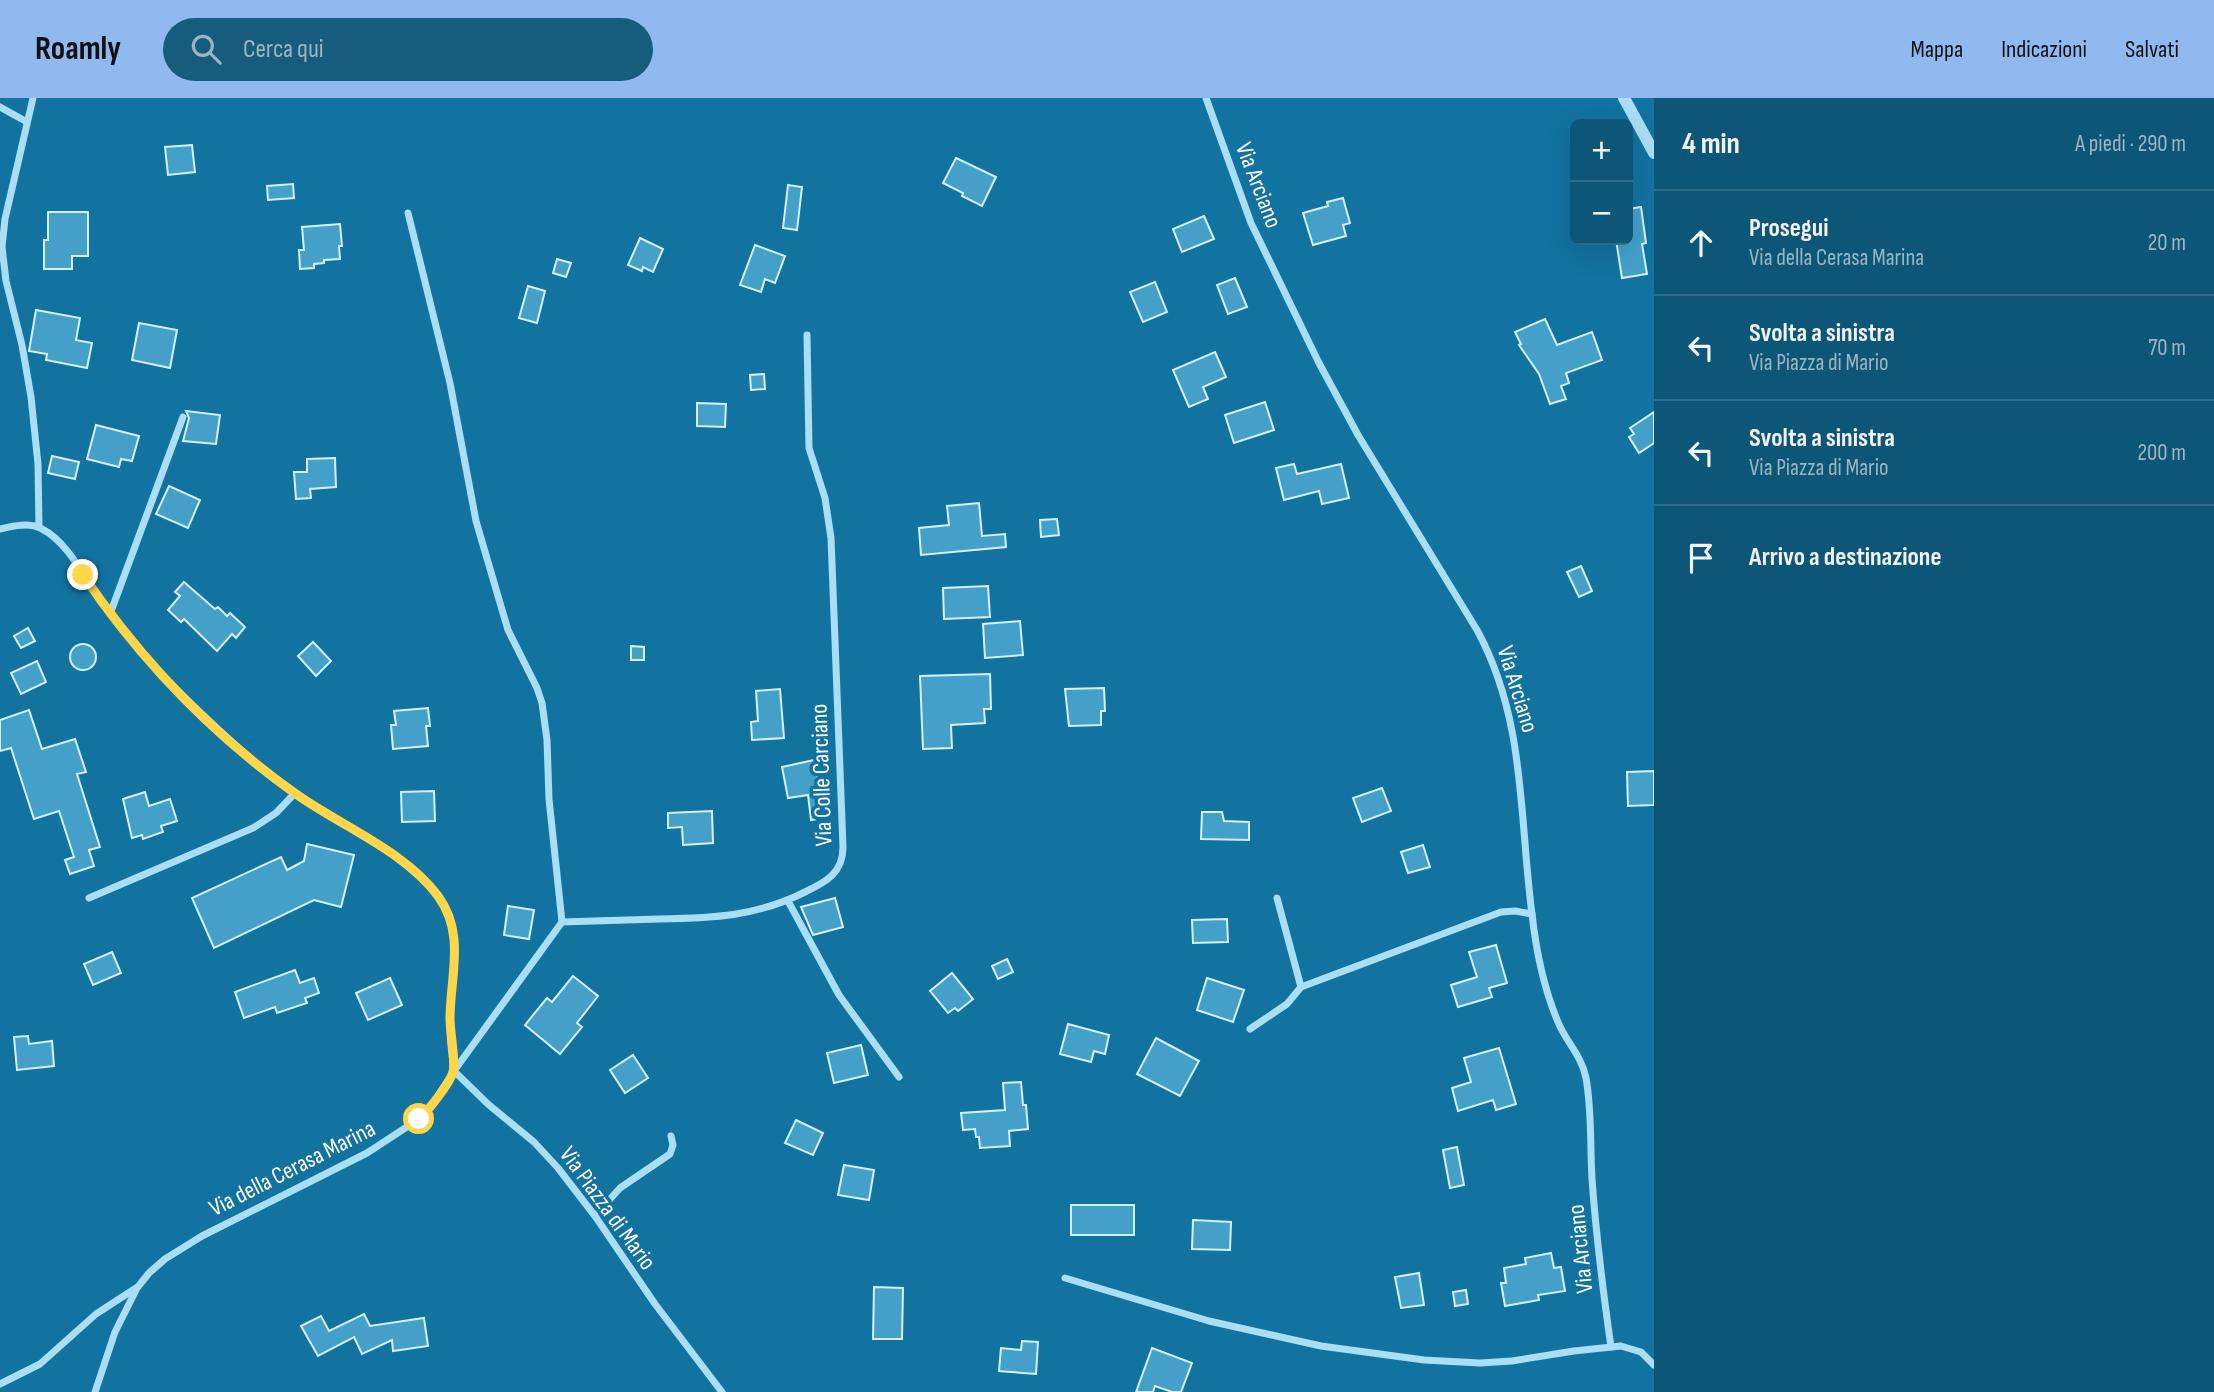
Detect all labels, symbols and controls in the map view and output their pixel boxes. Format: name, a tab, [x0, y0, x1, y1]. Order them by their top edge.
search box	[163, 18, 653, 81]
text: Roamly	[35, 29, 121, 69]
icon: search	[187, 30, 225, 68]
text: Cerca qui	[243, 34, 324, 65]
text: Mappa	[1911, 35, 1963, 64]
text: Indicazioni	[2001, 35, 2087, 64]
text: Salvati	[2125, 35, 2179, 64]
map controls	[1570, 119, 1633, 245]
button: +	[1570, 119, 1633, 182]
text: 4 min	[1682, 126, 1740, 162]
text: A piedi · 290 m	[2075, 130, 2186, 158]
street label: Via Arciano	[1229, 138, 1288, 232]
button: −	[1570, 182, 1633, 245]
text: Prosegui	[1749, 213, 1828, 244]
icon: ahead	[1682, 224, 1720, 262]
text: 20 m	[2148, 229, 2186, 257]
text: Via della Cerasa Marina	[1749, 244, 1924, 272]
text: Svolta a sinistra	[1749, 318, 1895, 349]
icon: left	[1682, 329, 1720, 367]
text: 70 m	[2148, 334, 2186, 362]
text: Via Piazza di Mario	[1749, 349, 1888, 377]
text: Svolta a sinistra	[1749, 423, 1895, 454]
icon: left	[1682, 434, 1720, 472]
text: 200 m	[2138, 439, 2186, 467]
text: Via Piazza di Mario	[1749, 454, 1888, 482]
icon: arrive	[1682, 539, 1720, 577]
text: Arrivo a destinazione	[1749, 542, 1942, 573]
route end	[67, 559, 98, 590]
street label: Via Arciano	[1491, 642, 1544, 736]
street label: Via Colle Carciano	[805, 703, 838, 847]
route start	[403, 1103, 434, 1134]
street label: Via della Cerasa Marina	[204, 1114, 380, 1223]
street label: Via Piazza di Mario	[553, 1141, 662, 1276]
street label: Via Arciano	[1561, 1203, 1600, 1295]

